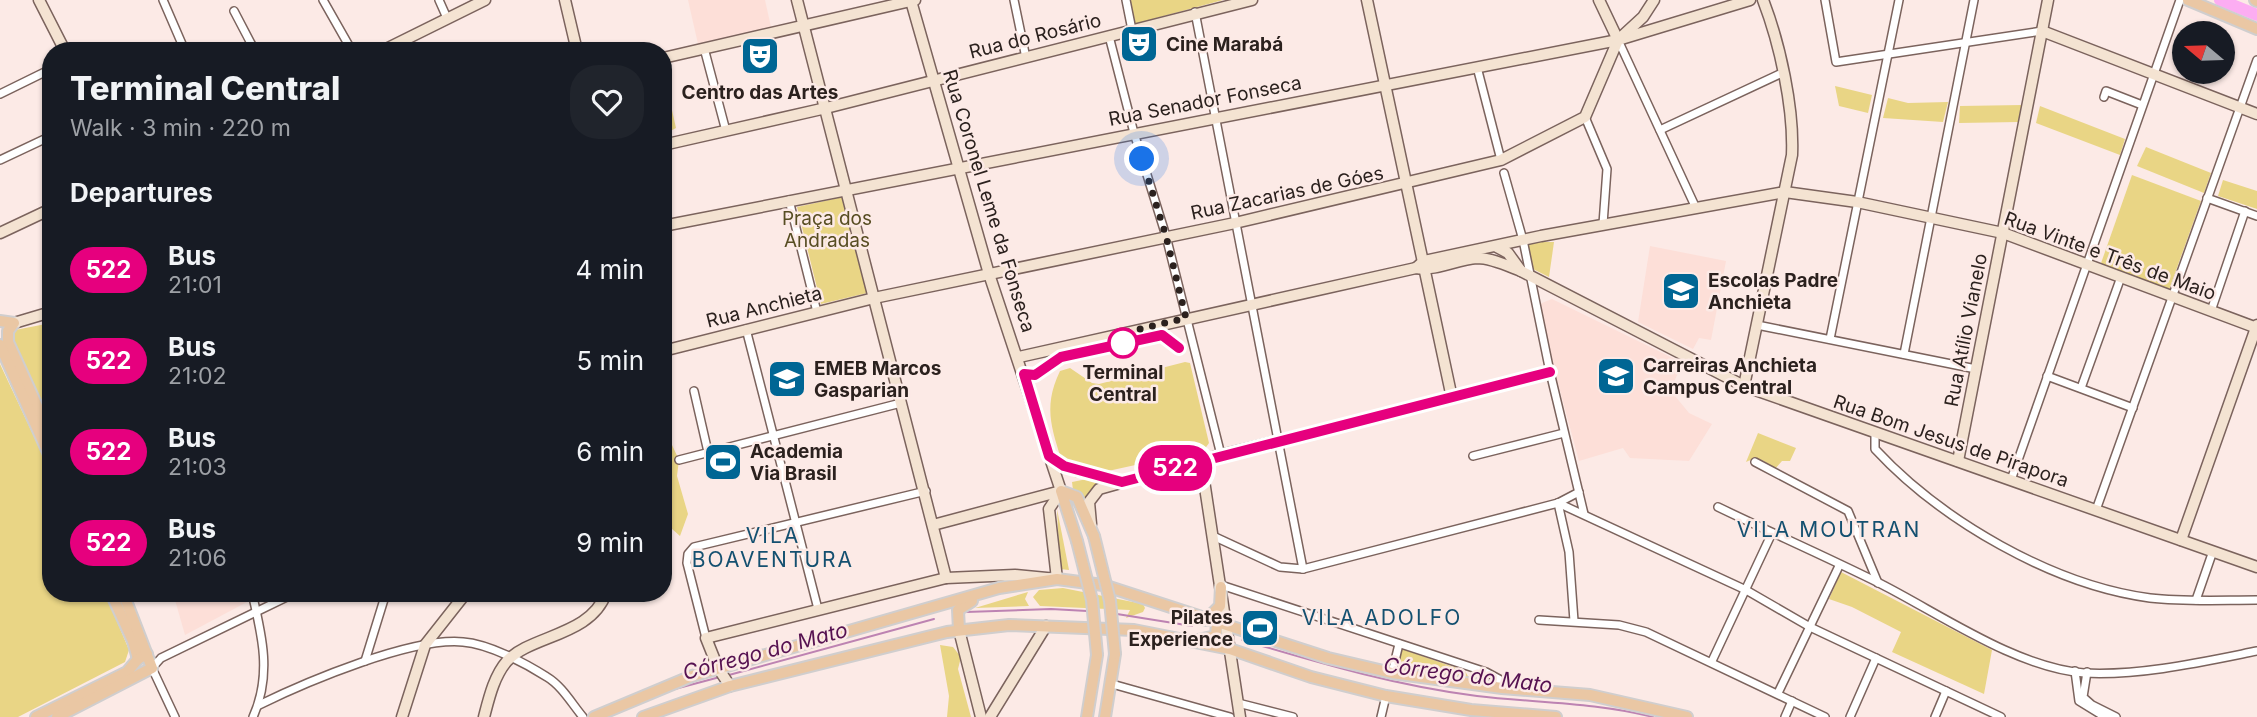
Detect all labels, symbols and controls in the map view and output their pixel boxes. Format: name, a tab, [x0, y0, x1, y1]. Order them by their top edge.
street label: Rua do Rosário	[967, 8, 1103, 64]
north arrow	[2172, 21, 2235, 84]
map controls	[2172, 21, 2235, 84]
theatre icon: Cine Marabá	[1118, 23, 1160, 65]
place label: Cine Marabá	[1166, 33, 1283, 56]
theatre icon: Centro das Artes	[739, 35, 781, 77]
button: heart	[570, 65, 644, 139]
street label: Rua Coronel Leme da Fonseca	[938, 67, 1040, 335]
text: Terminal Central	[70, 68, 340, 108]
street label: Rua Senador Fonseca	[1107, 71, 1303, 131]
place label: Centro das Artes	[682, 81, 838, 104]
text: Walk · 3 min · 220 m	[70, 114, 291, 142]
your location	[1124, 141, 1159, 176]
street label: Rua Zacarias de Góes	[1188, 161, 1386, 225]
text: Departures	[70, 177, 213, 208]
park label: Praça dos Andradas	[782, 207, 872, 252]
street label: Rua Vinte e Três de Maio	[2001, 207, 2219, 305]
text: Bus	[168, 240, 216, 271]
street label: Rua Atílio Vianelo	[1940, 251, 1992, 409]
text: 4 min	[575, 254, 644, 285]
text: 522	[86, 255, 131, 284]
place label: Escolas Padre Anchieta	[1708, 269, 1838, 314]
school or university icon: Escolas Padre Anchieta	[1660, 270, 1702, 312]
text: 21:01	[168, 271, 222, 299]
street label: Rua Anchieta	[704, 282, 824, 332]
marker: Terminal Central	[1108, 328, 1138, 358]
text: Bus	[168, 331, 216, 362]
text: 5 min	[576, 345, 644, 376]
text: 522	[86, 346, 131, 375]
place label: Carreiras Anchieta Campus Central	[1643, 354, 1817, 399]
school or university icon: Carreiras Anchieta Campus Central	[1595, 355, 1637, 397]
place label: EMEB Marcos Gasparian	[814, 357, 941, 402]
school or university icon: EMEB Marcos Gasparian	[766, 358, 808, 400]
place label: Terminal Central	[1083, 361, 1163, 406]
text: 21:02	[168, 362, 227, 390]
street label: Rua Bom Jesus de Pirapora	[1830, 390, 2072, 492]
text: Bus	[168, 422, 216, 453]
text: 6 min	[576, 436, 644, 467]
text: 522	[86, 437, 131, 466]
place label: Academia Via Brasil	[750, 440, 843, 485]
sports icon: Academia Via Brasil	[702, 441, 744, 483]
line badge: 522	[1135, 445, 1215, 491]
text: 21:03	[168, 453, 227, 481]
text: 522	[1152, 453, 1198, 482]
text: Bus	[168, 513, 216, 544]
district label: VILA MOUTRAN	[1737, 517, 1921, 542]
district label: VILA BOAVENTURA	[692, 523, 854, 572]
text: 9 min	[576, 527, 644, 558]
text: 522	[86, 528, 131, 557]
text: 21:06	[168, 544, 227, 572]
district label: VILA ADOLFO	[1302, 605, 1462, 630]
place label: Pilates Experience	[1128, 606, 1233, 651]
sports icon: Pilates Experience	[1239, 607, 1281, 649]
water label: Córrego do Mato	[680, 617, 850, 685]
water label: Córrego do Mato	[1382, 652, 1554, 698]

